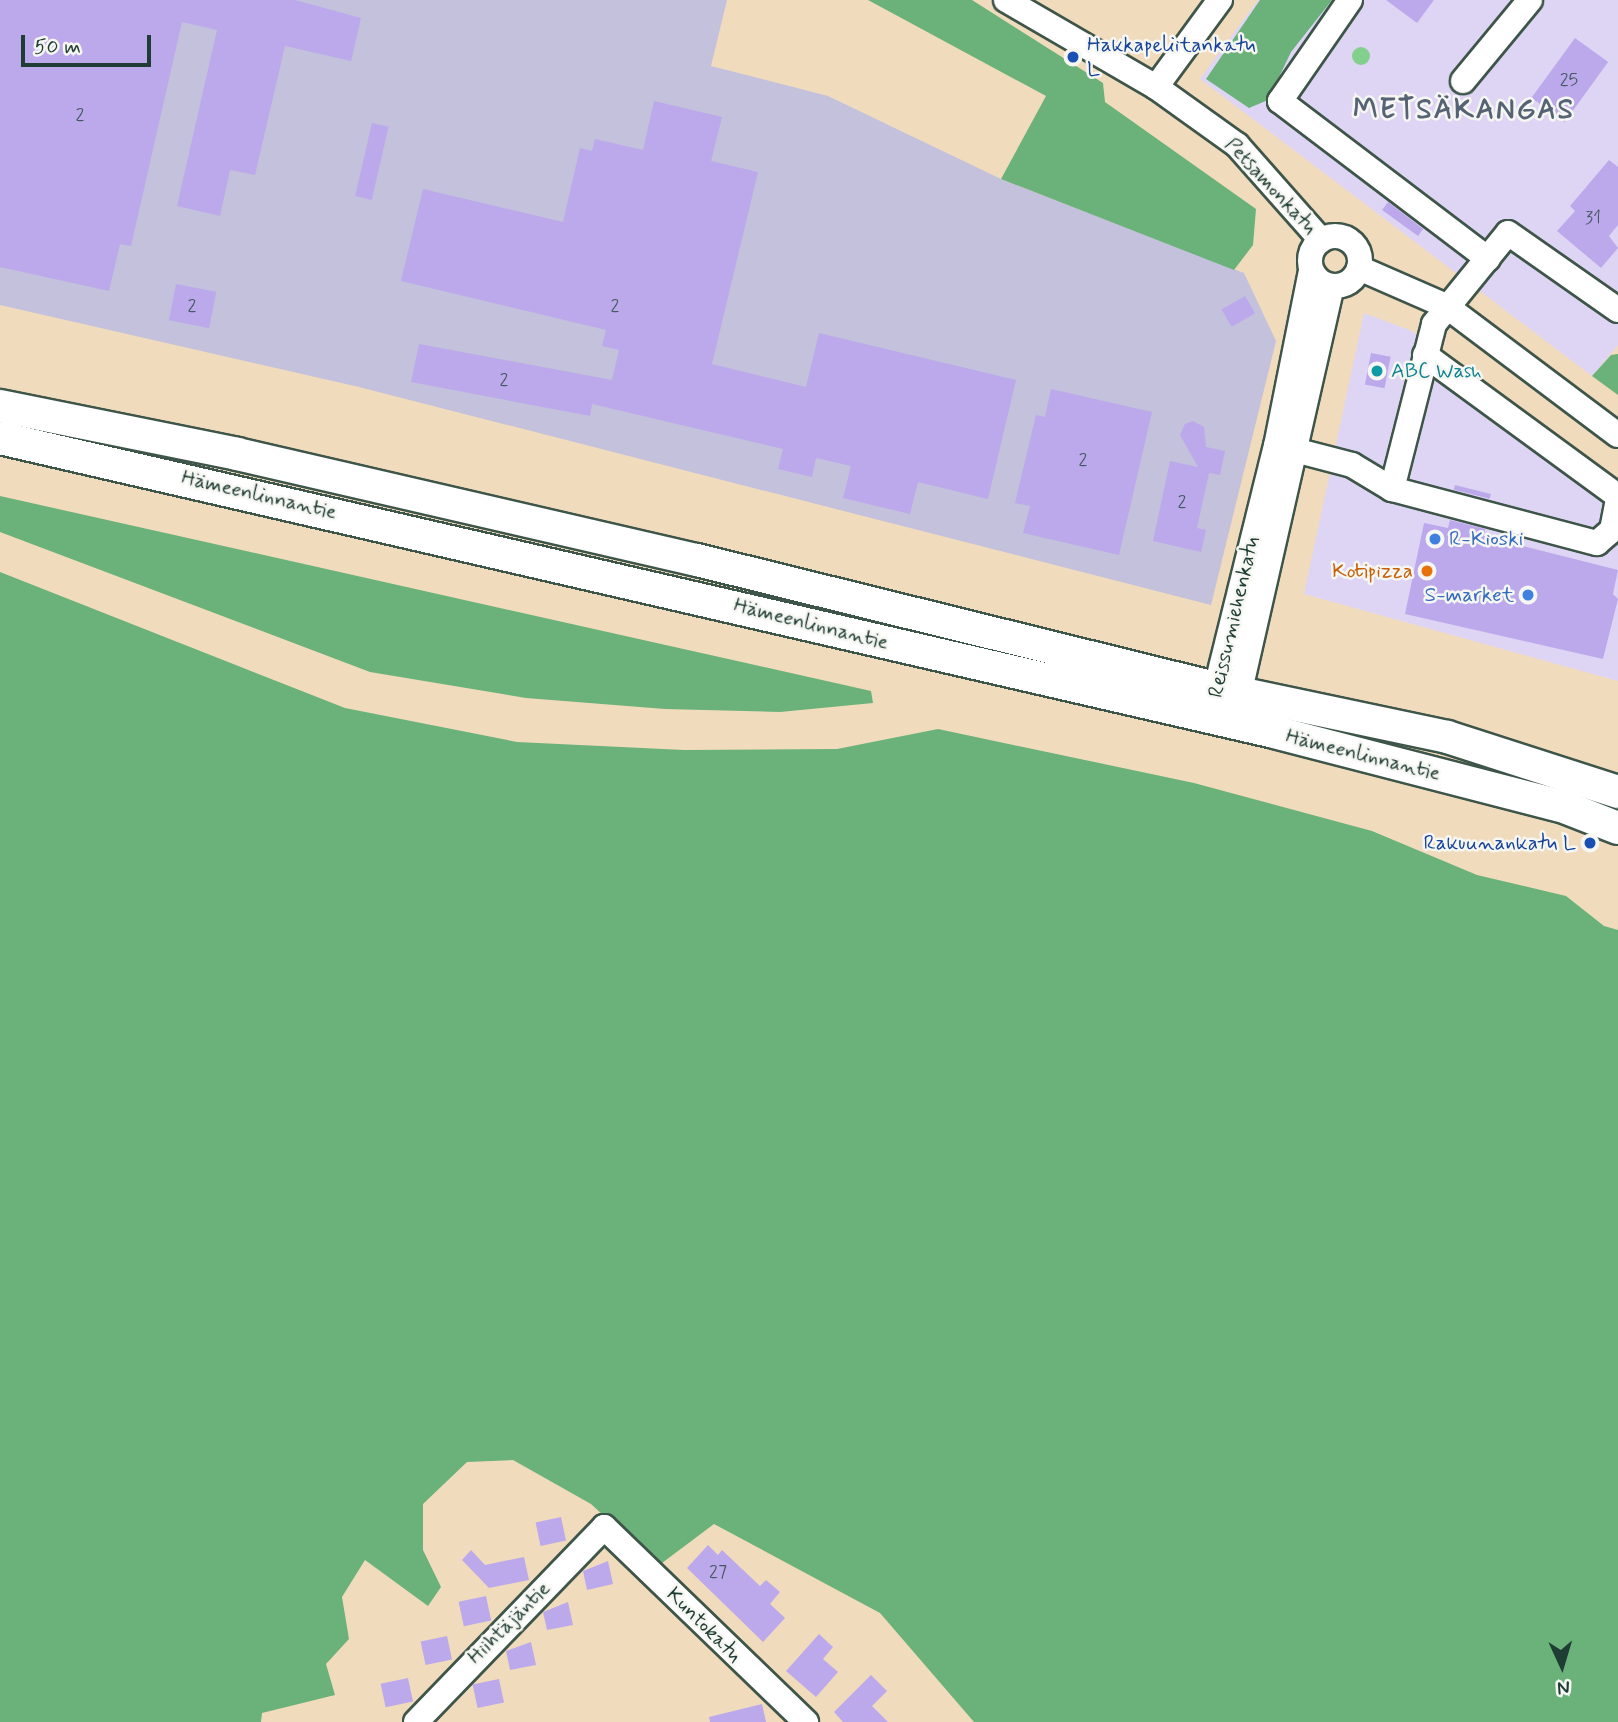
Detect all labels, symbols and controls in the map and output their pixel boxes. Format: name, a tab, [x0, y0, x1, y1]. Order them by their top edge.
scale bar	[24, 21, 154, 65]
place label: Hakkapeliitankatu L	[1087, 32, 1256, 82]
text: 50 m	[34, 33, 81, 61]
marker: Hakkapeliitankatu L	[1065, 49, 1081, 65]
house number: 25	[1560, 69, 1578, 91]
district label: METSÄKANGAS	[1352, 94, 1576, 128]
house number: 2	[76, 104, 84, 126]
street label: Petsamonkatu	[1220, 132, 1322, 240]
house number: 31	[1585, 207, 1601, 229]
house number: 2	[188, 295, 196, 317]
house number: 2	[611, 295, 619, 317]
place label: ABC Wash	[1391, 358, 1483, 384]
marker: ABC Wash	[1369, 363, 1385, 379]
house number: 2	[500, 369, 508, 391]
house number: 2	[1079, 449, 1087, 471]
street label: Hämeenlinnantie	[179, 465, 339, 525]
house number: 2	[1178, 491, 1186, 513]
place label: R-Kioski	[1449, 526, 1523, 552]
marker: R-Kioski	[1427, 531, 1443, 547]
street label: Reissumiehenkatu	[1203, 534, 1265, 700]
place label: Kotipizza	[1332, 558, 1413, 584]
marker: Kotipizza	[1419, 563, 1435, 579]
place label: S-market	[1425, 582, 1514, 608]
marker: S-market	[1520, 587, 1536, 603]
street label: Hämeenlinnantie	[731, 593, 891, 655]
street label: Hämeenlinnantie	[1283, 724, 1443, 786]
place label: Rakuunankatu L	[1423, 830, 1576, 856]
marker: Rakuunankatu L	[1582, 835, 1598, 851]
house number: 27	[709, 1561, 727, 1583]
street label: Hiihtäjäntie	[462, 1576, 556, 1670]
street label: Kuntokatu	[661, 1582, 747, 1668]
north arrow	[1527, 1631, 1597, 1701]
text: N	[1556, 1675, 1571, 1700]

